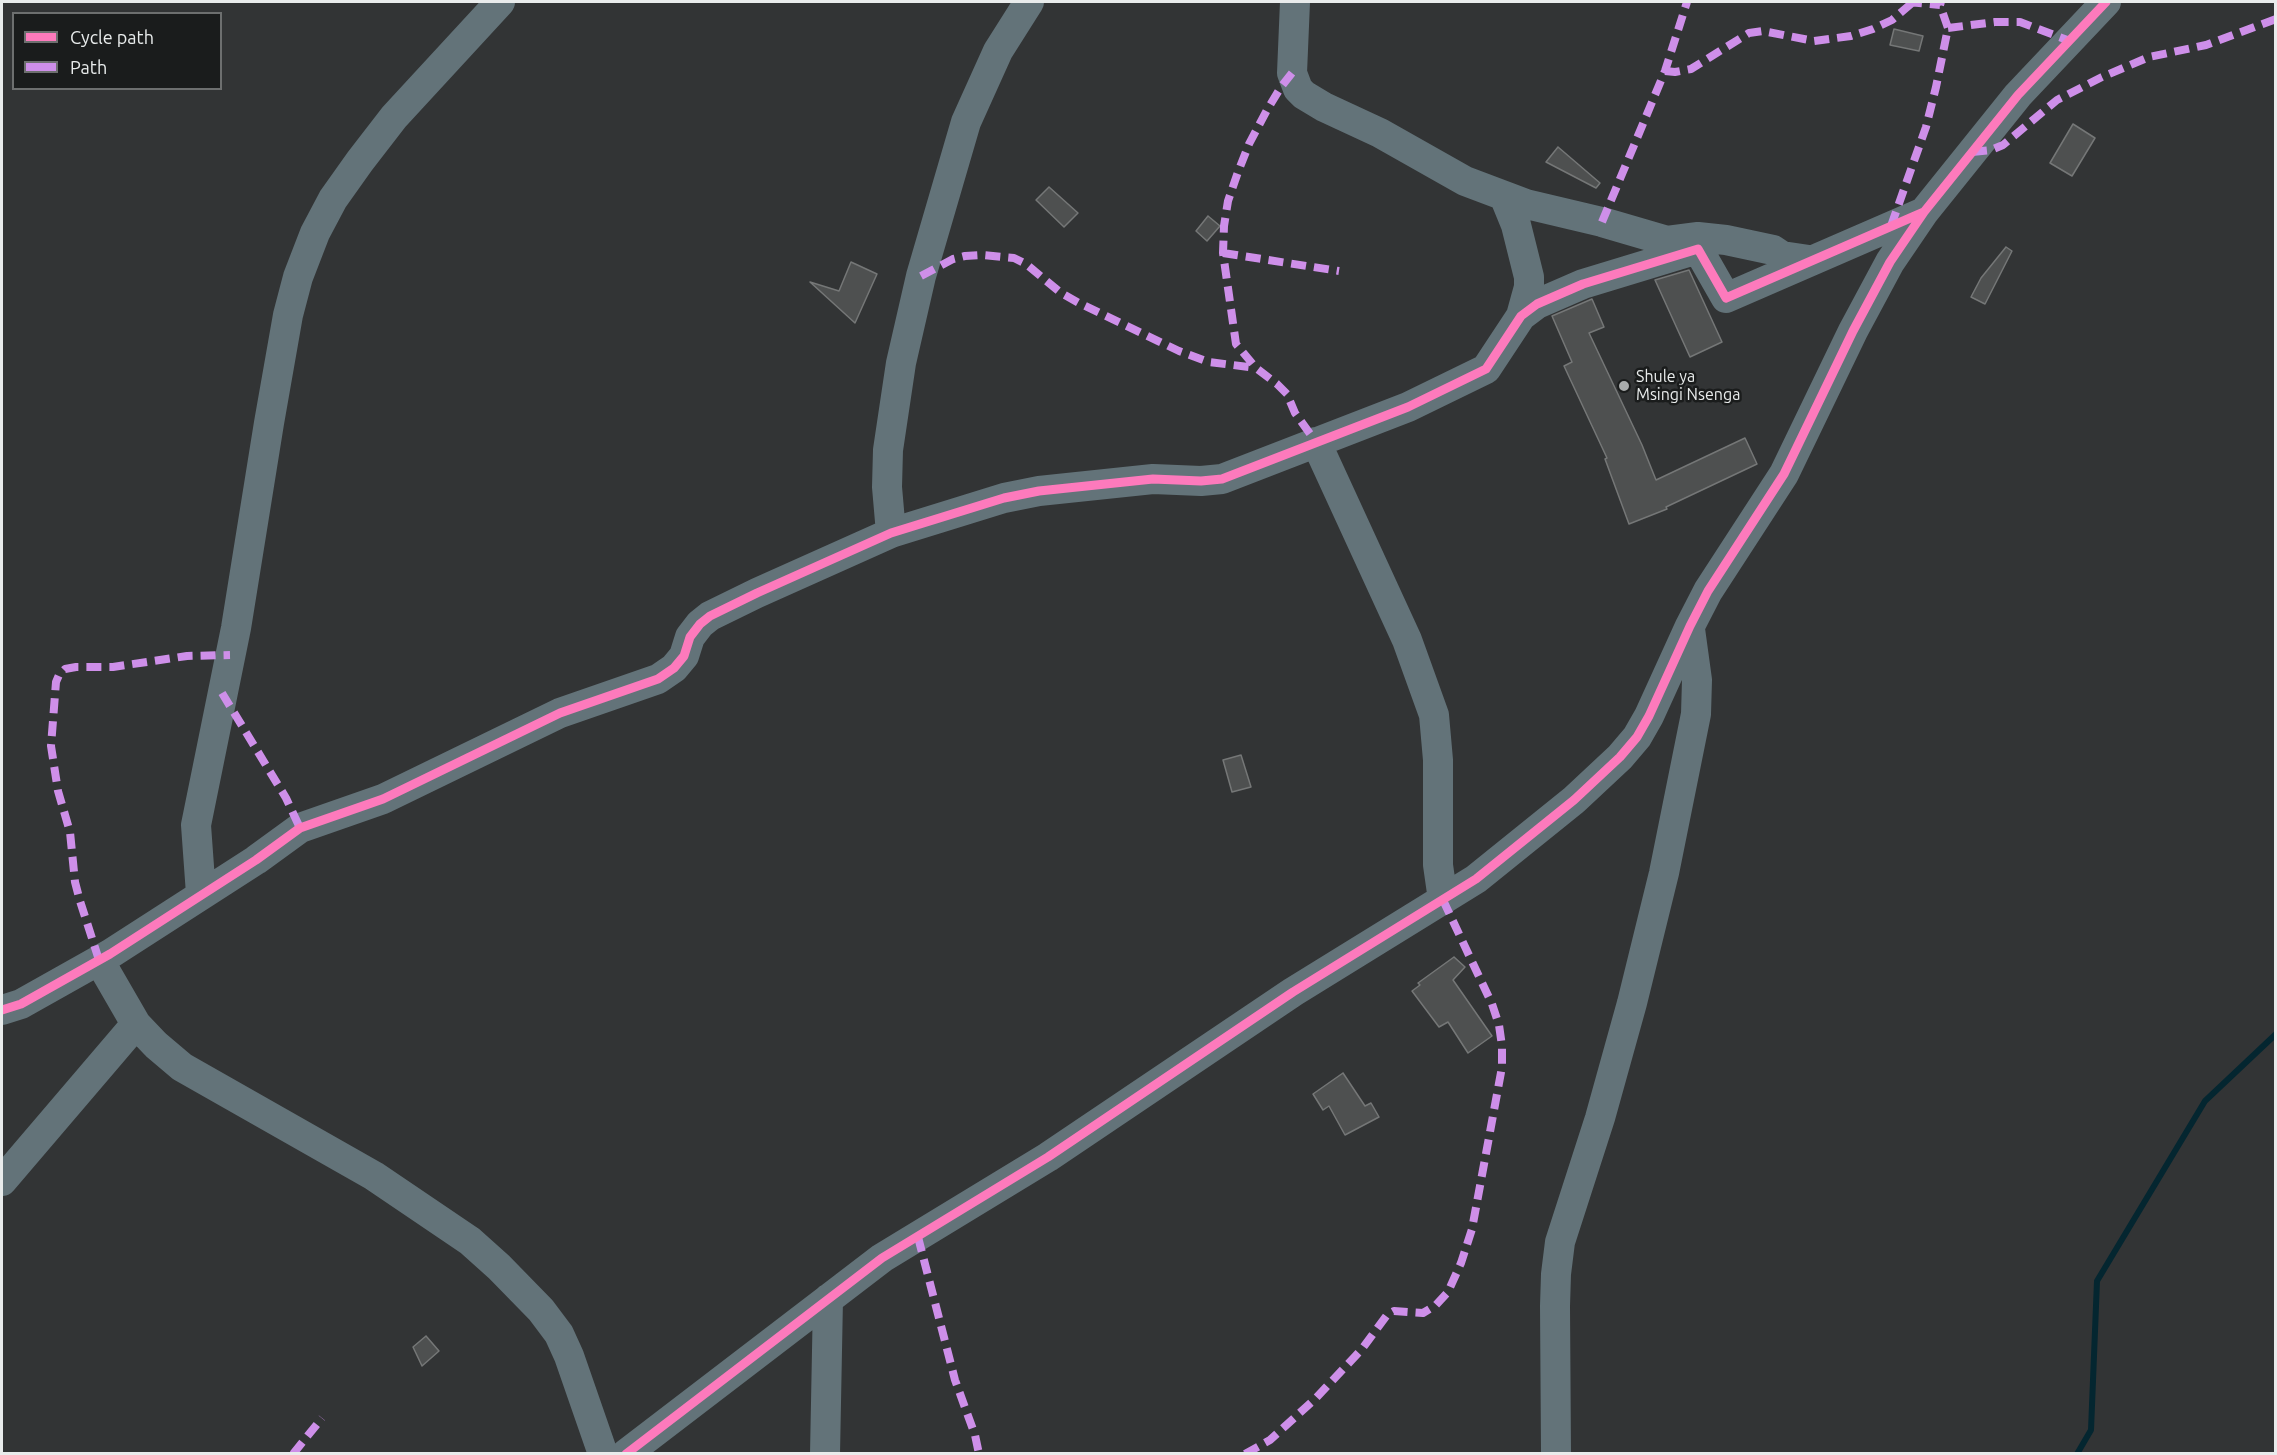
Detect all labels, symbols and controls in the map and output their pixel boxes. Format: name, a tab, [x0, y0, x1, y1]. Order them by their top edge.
legend	[12, 12, 222, 90]
text: Cycle path	[70, 27, 154, 47]
text: Path	[70, 57, 107, 77]
place label: Shule ya Msingi Nsenga	[1636, 367, 1740, 405]
marker: Shule ya Msingi Nsenga	[1617, 379, 1631, 393]

